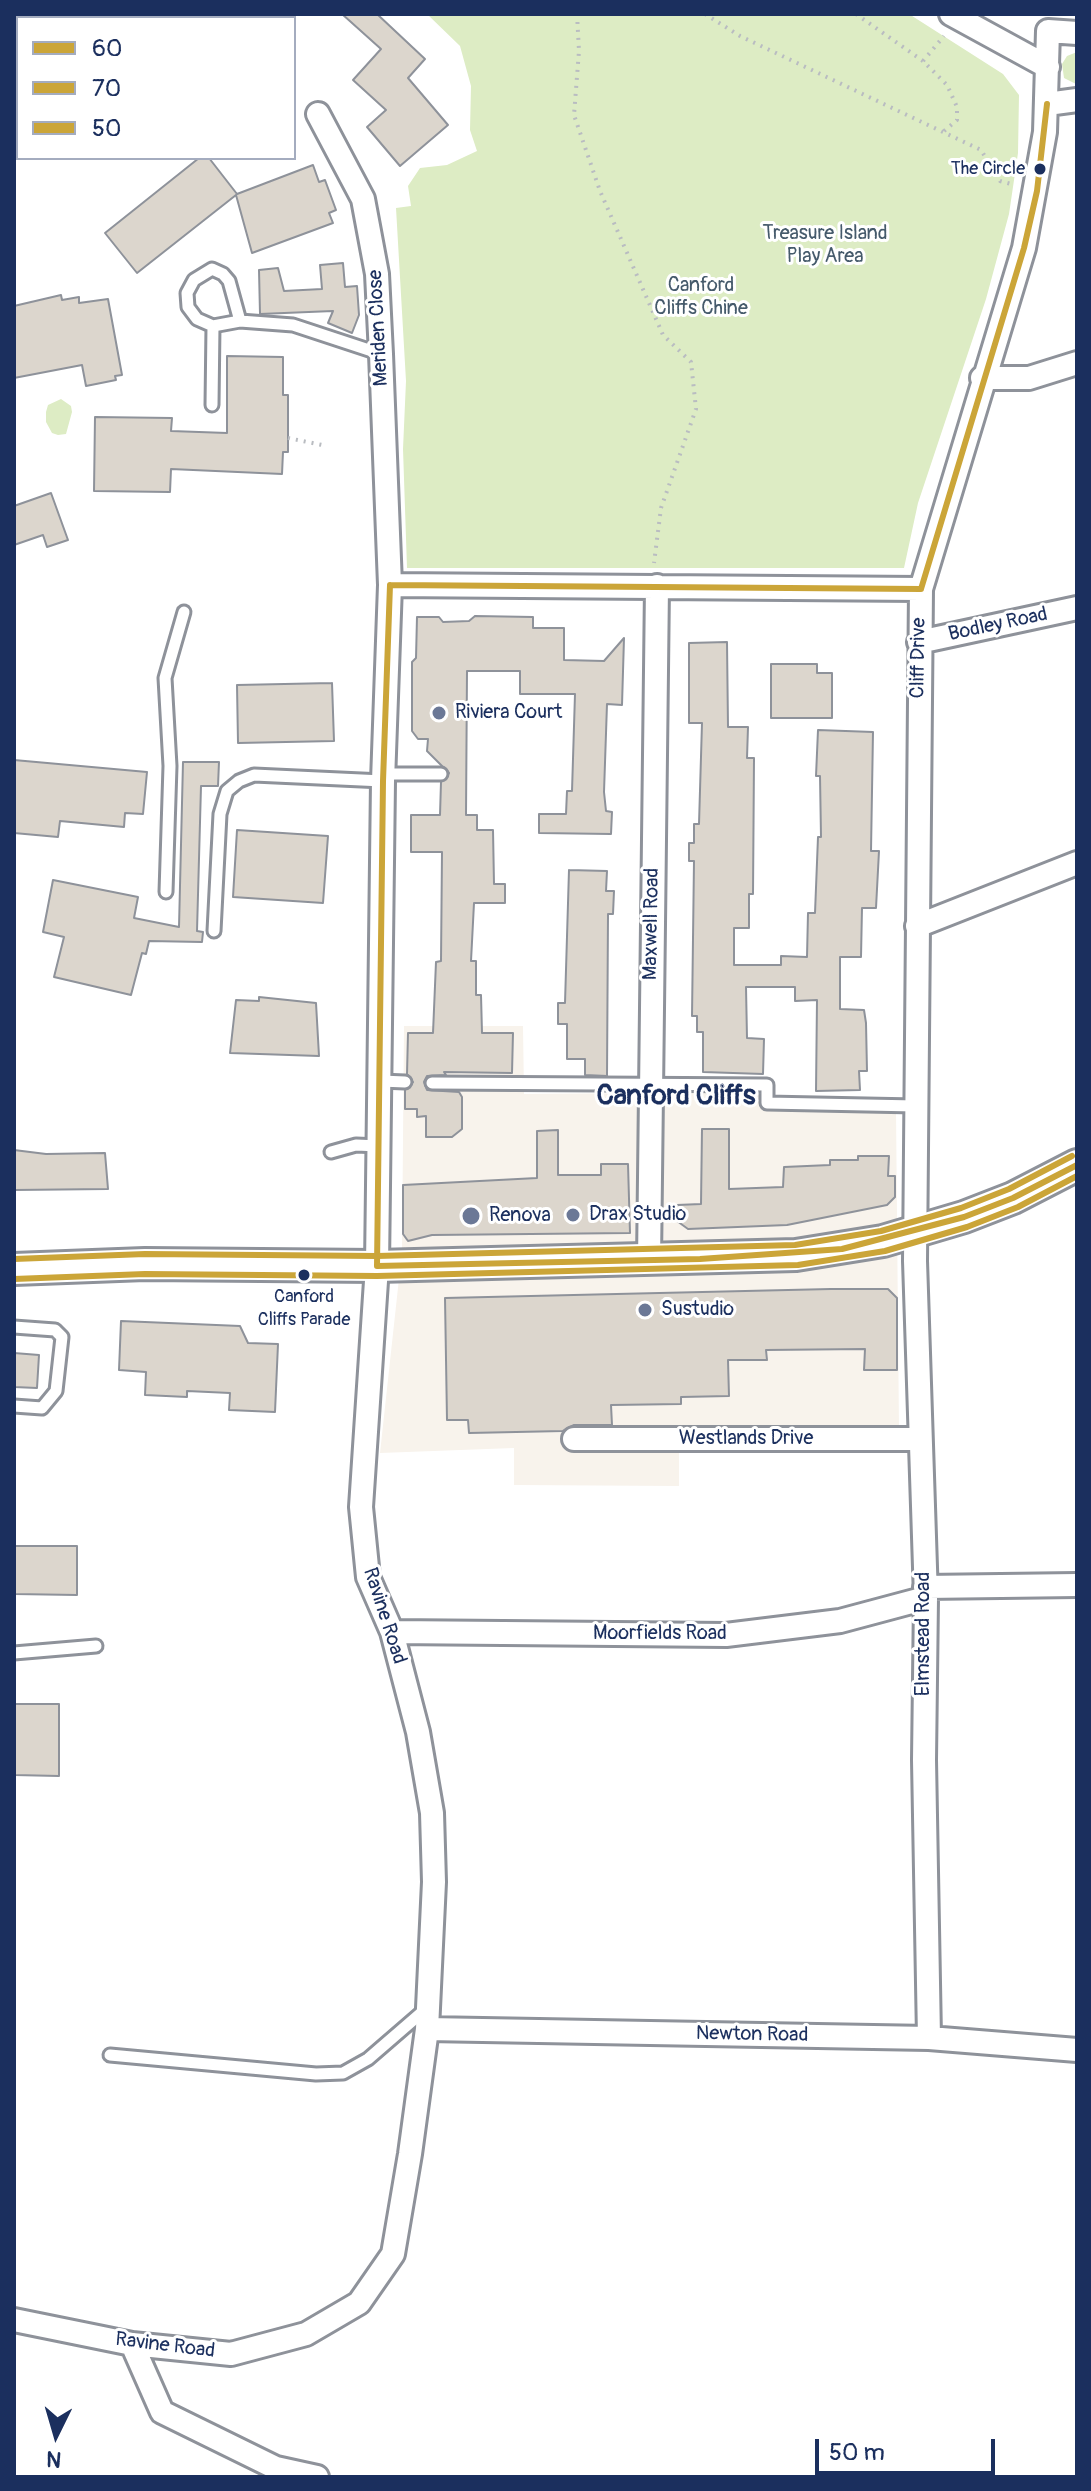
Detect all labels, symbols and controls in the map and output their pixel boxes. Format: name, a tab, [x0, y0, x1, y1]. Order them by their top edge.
legend	[16, 16, 296, 160]
text: 60	[92, 34, 122, 63]
text: 70	[92, 74, 121, 103]
text: 50	[92, 114, 121, 143]
place label: The Circle	[951, 158, 1025, 180]
marker: The Circle	[1032, 161, 1048, 177]
park label: Treasure Island Play Area	[762, 222, 888, 269]
street label: Meriden Close	[364, 269, 394, 387]
park label: Canford Cliffs Chine	[654, 274, 748, 321]
street label: Bodley Road	[946, 603, 1050, 647]
street label: Cliff Drive	[906, 617, 932, 699]
place label: Riviera Court	[455, 701, 562, 725]
marker: Riviera Court	[430, 704, 448, 722]
street label: Maxwell Road	[639, 868, 665, 980]
district label: Canford Cliffs	[596, 1080, 756, 1114]
place label: Drax Studio	[589, 1203, 686, 1227]
place label: Renova	[489, 1204, 551, 1228]
marker: Renova	[460, 1205, 482, 1227]
marker: Drax Studio	[564, 1206, 582, 1224]
marker: Canford Cliffs Parade	[296, 1267, 312, 1283]
place label: Canford Cliffs Parade	[258, 1286, 350, 1328]
place label: Sustudio	[661, 1298, 734, 1322]
marker: Sustudio	[636, 1301, 654, 1319]
street label: Westlands Drive	[679, 1427, 813, 1451]
street label: Ravine Road	[357, 1565, 411, 1667]
street label: Elmstead Road	[912, 1572, 936, 1696]
street label: Moorfields Road	[593, 1622, 727, 1646]
street label: Newton Road	[696, 2022, 808, 2048]
street label: Ravine Road	[114, 2328, 216, 2364]
north arrow	[16, 2395, 96, 2475]
scale bar	[819, 2423, 999, 2473]
text: 50 m	[829, 2438, 885, 2467]
text: N	[45, 2444, 63, 2474]

